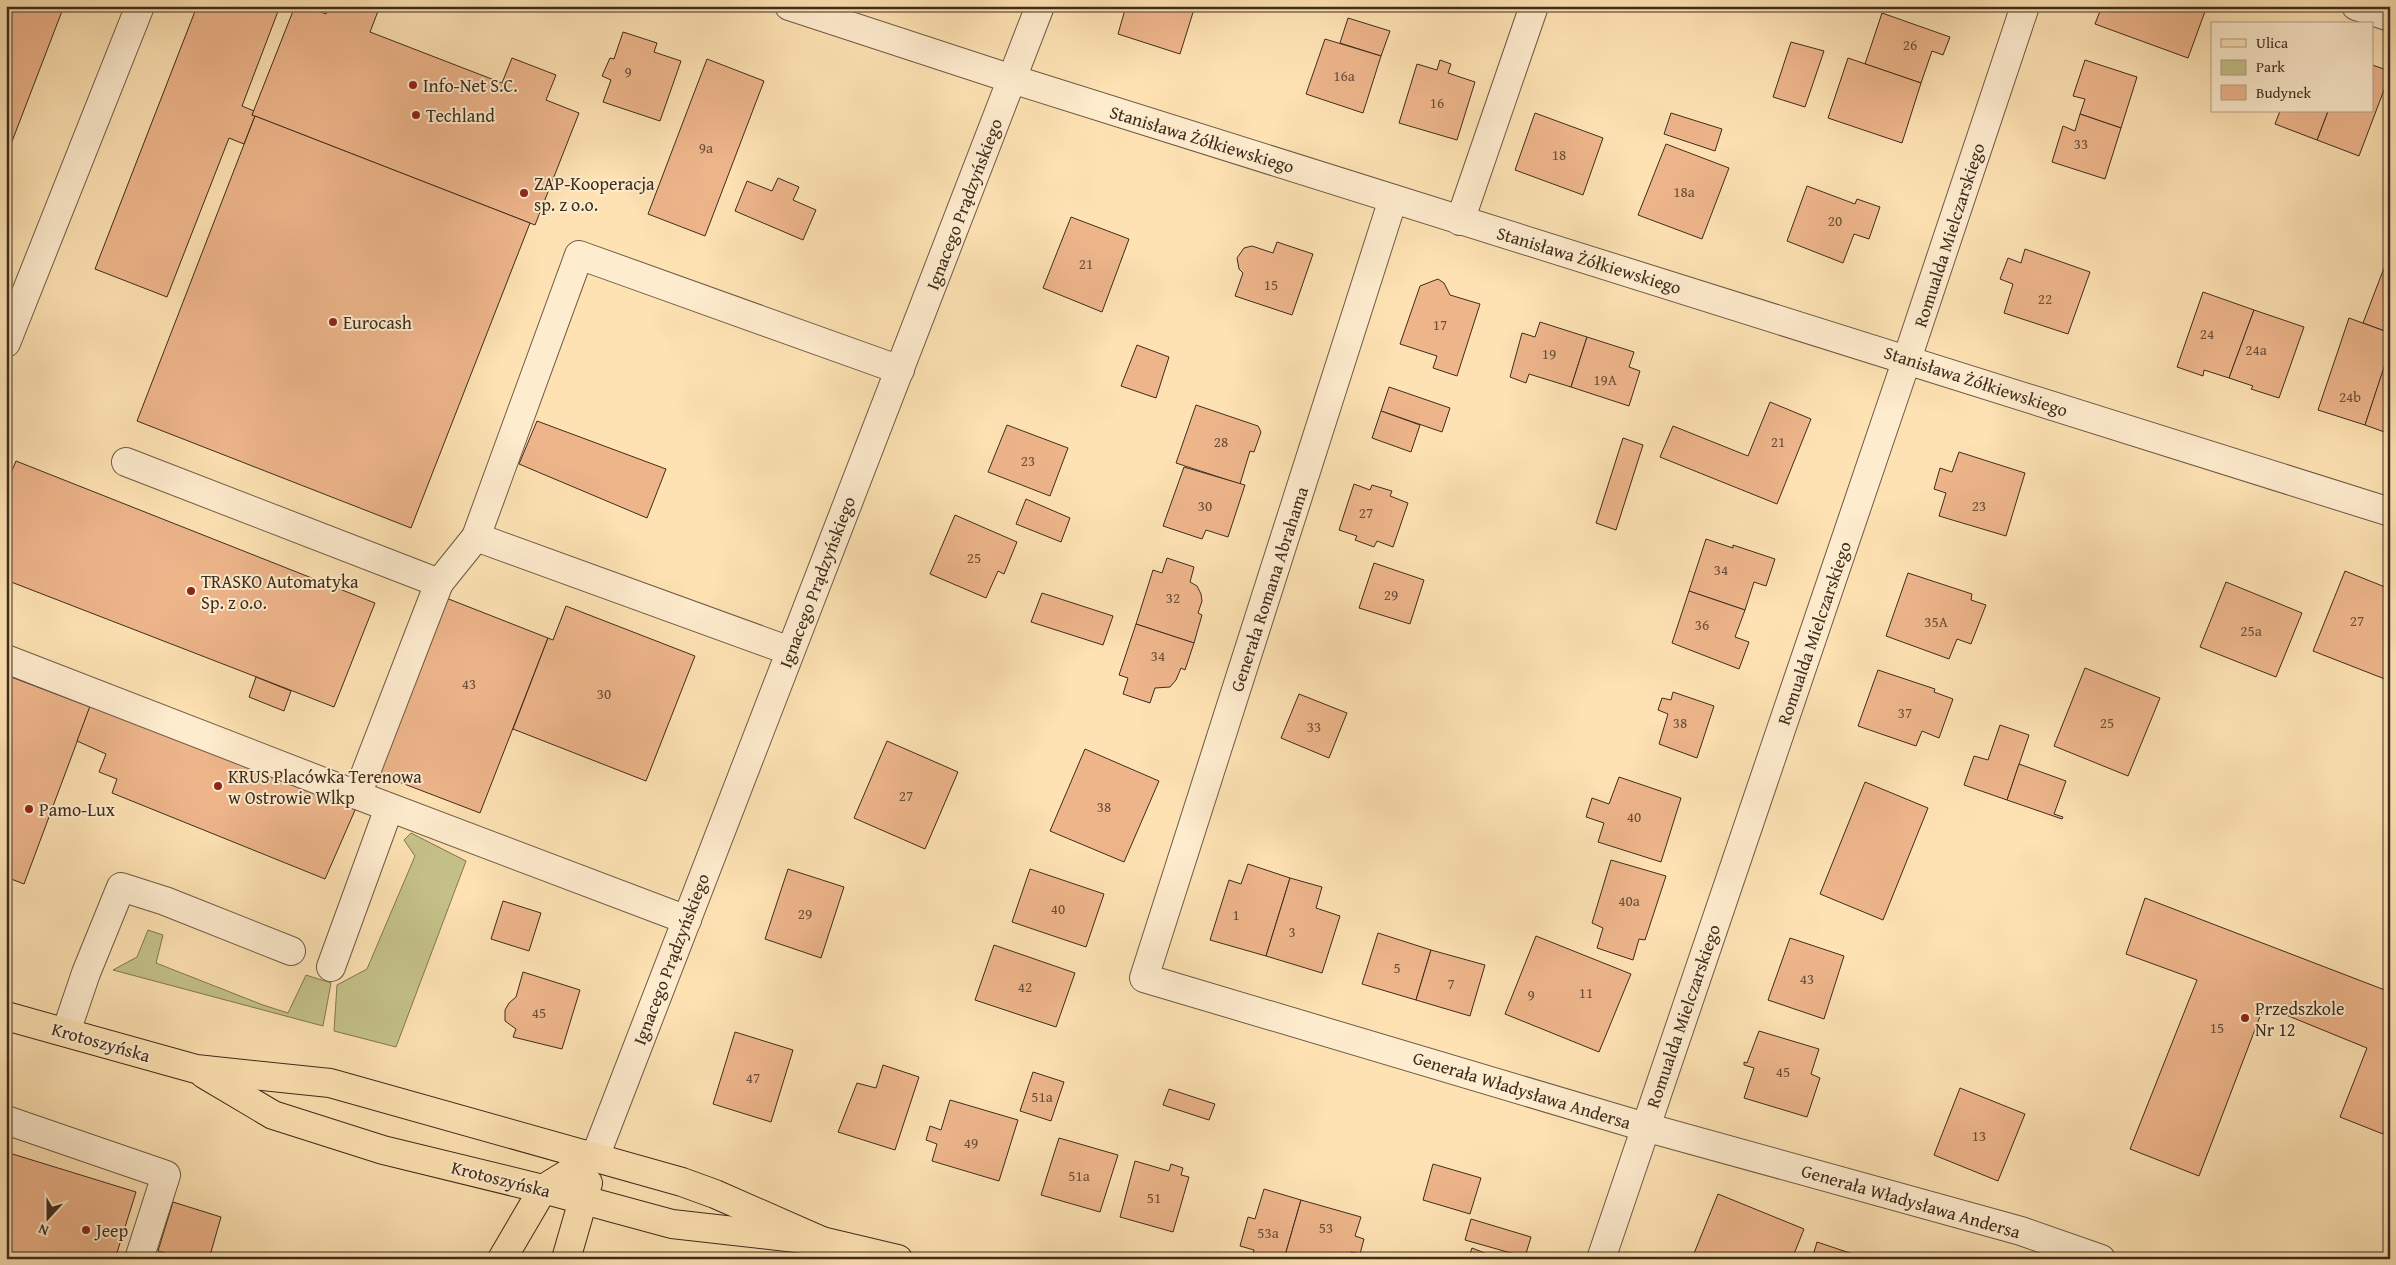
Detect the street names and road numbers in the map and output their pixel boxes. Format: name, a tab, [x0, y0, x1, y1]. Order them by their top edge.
street label: Stanisława Żółkiewskiego	[1106, 98, 1298, 180]
street label: Ignacego Prądzyńskiego	[919, 114, 1009, 294]
street label: Romualda Mielczarskiego	[1906, 139, 1992, 331]
street label: Stanisława Żółkiewskiego	[1493, 219, 1685, 301]
street label: Stanisława Żółkiewskiego	[1881, 339, 2071, 423]
street label: Generała Romana Abrahama	[1223, 482, 1315, 695]
street label: Ignacego Prądzyńskiego	[772, 492, 862, 672]
street label: Romualda Mielczarskiego	[1770, 538, 1858, 728]
street label: Ignacego Prądzyńskiego	[626, 869, 716, 1049]
street label: Romualda Mielczarskiego	[1639, 921, 1727, 1111]
street label: Krotoszyńska	[49, 1015, 154, 1069]
street label: Generała Władysława Andersa	[1410, 1044, 1635, 1136]
street label: Krotoszyńska	[449, 1154, 554, 1204]
street label: Generała Władysława Andersa	[1798, 1157, 2024, 1245]

